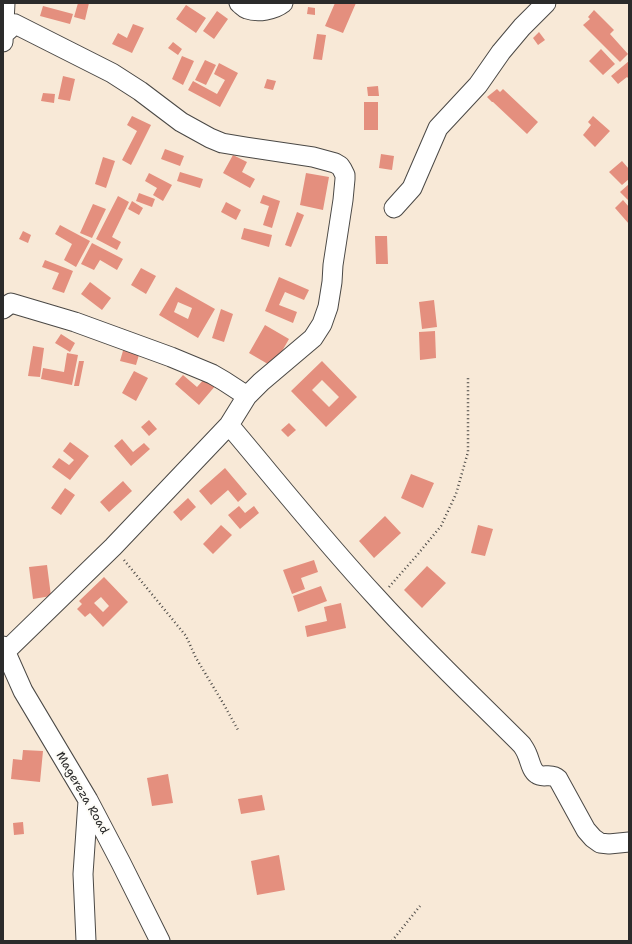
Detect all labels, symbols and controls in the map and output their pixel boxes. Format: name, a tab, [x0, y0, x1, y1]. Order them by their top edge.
street label: Magereza Road	[53, 749, 111, 837]

